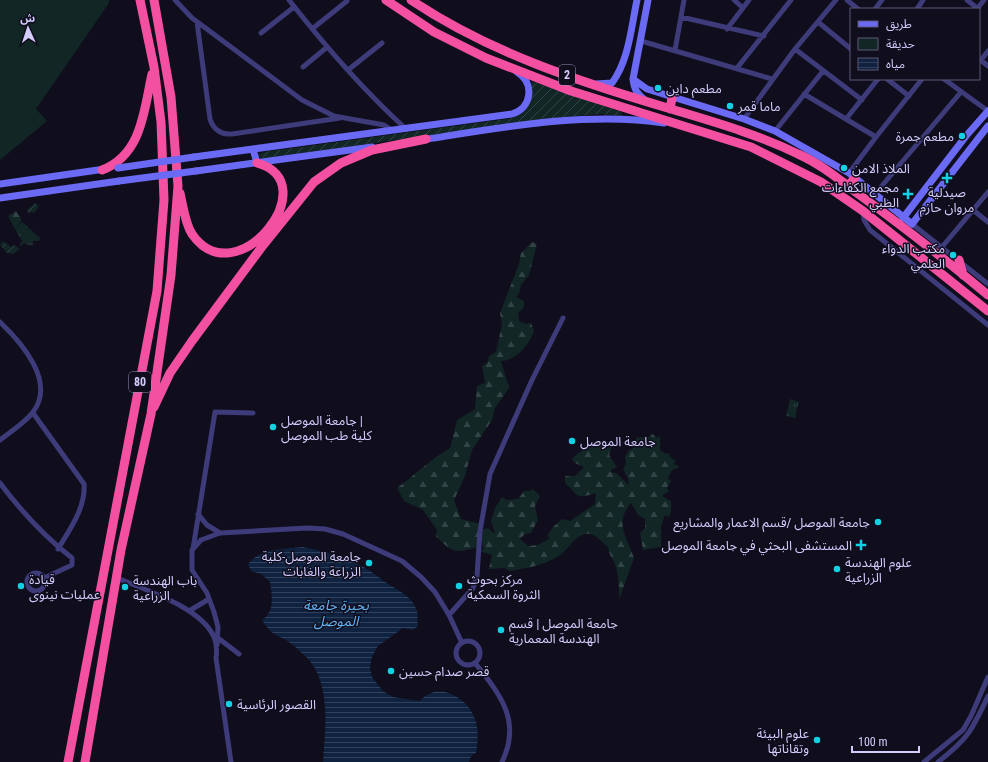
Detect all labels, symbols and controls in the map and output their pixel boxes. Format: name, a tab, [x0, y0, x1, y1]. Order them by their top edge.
north arrow	[8, 8, 48, 48]
legend	[850, 8, 980, 80]
text: ش	[20, 12, 35, 25]
text: طريق	[886, 17, 912, 32]
text: حديقة	[886, 37, 915, 51]
text: مياه	[886, 57, 905, 71]
road number: 2	[559, 65, 575, 85]
place label: مطعم داين	[666, 81, 722, 99]
marker: مطعم داين	[653, 83, 663, 93]
place label: ماما قمر	[737, 99, 781, 114]
marker: ماما قمر	[725, 101, 735, 111]
place label: مطعم جمرة	[896, 129, 954, 147]
marker: مطعم جمرة	[957, 131, 967, 141]
place label: الملاذ الامن	[852, 161, 910, 177]
marker: الملاذ الامن	[839, 163, 849, 173]
marker: صيدلية مروان حازم	[942, 173, 952, 183]
place label: مجمع الكفاءات الطبي	[822, 180, 899, 213]
place label: صيدلية مروان حازم	[920, 185, 975, 217]
marker: مجمع الكفاءات الطبي	[902, 188, 914, 200]
place label: مكتب الدواء العلمي	[882, 241, 945, 274]
marker: مكتب الدواء العلمي	[948, 250, 958, 260]
road number: 80	[129, 372, 151, 392]
place label: جامعة الموصل | كلية طب الموصل	[281, 413, 372, 444]
marker: جامعة الموصل | كلية طب الموصل	[268, 422, 278, 432]
place label: جامعة الموصل	[580, 434, 656, 450]
marker: جامعة الموصل	[567, 436, 577, 446]
place label: جامعة الموصل /قسم الاعمار والمشاريع	[673, 515, 870, 533]
marker: جامعة الموصل /قسم الاعمار والمشاريع	[873, 517, 883, 527]
place label: المستشفى البحثي في جامعة الموصل	[661, 538, 852, 556]
marker: المستشفى البحثي في جامعة الموصل	[855, 539, 867, 551]
place label: جامعة الموصل-كلية الزراعة والغابات	[262, 549, 361, 579]
place label: علوم الهندسة الزراعية	[845, 555, 912, 585]
marker: جامعة الموصل-كلية الزراعة والغابات	[364, 558, 374, 568]
marker: علوم الهندسة الزراعية	[832, 564, 842, 574]
place label: قيادة عمليات نينوى	[29, 572, 101, 603]
place label: مركز بحوث الثروة السمكية	[467, 572, 540, 602]
place label: باب الهندسة الزراعية	[133, 573, 197, 603]
marker: قيادة عمليات نينوى	[16, 581, 26, 591]
marker: مركز بحوث الثروة السمكية	[454, 581, 464, 591]
marker: باب الهندسة الزراعية	[120, 582, 130, 592]
water label: بحيرة جامعة الموصل	[303, 597, 369, 630]
place label: جامعة الموصل | قسم الهندسة المعمارية	[509, 616, 618, 647]
marker: جامعة الموصل | قسم الهندسة المعمارية	[496, 625, 506, 635]
place label: قصر صدام حسين	[399, 664, 490, 681]
marker: قصر صدام حسين	[386, 666, 396, 676]
place label: القصور الرئاسية	[237, 697, 316, 712]
marker: القصور الرئاسية	[224, 699, 234, 709]
place label: علوم البيئة وتقاناتها	[757, 726, 809, 757]
scale bar	[852, 728, 919, 754]
marker: علوم البيئة وتقاناتها	[812, 735, 822, 745]
text: 100 m	[858, 735, 888, 749]

